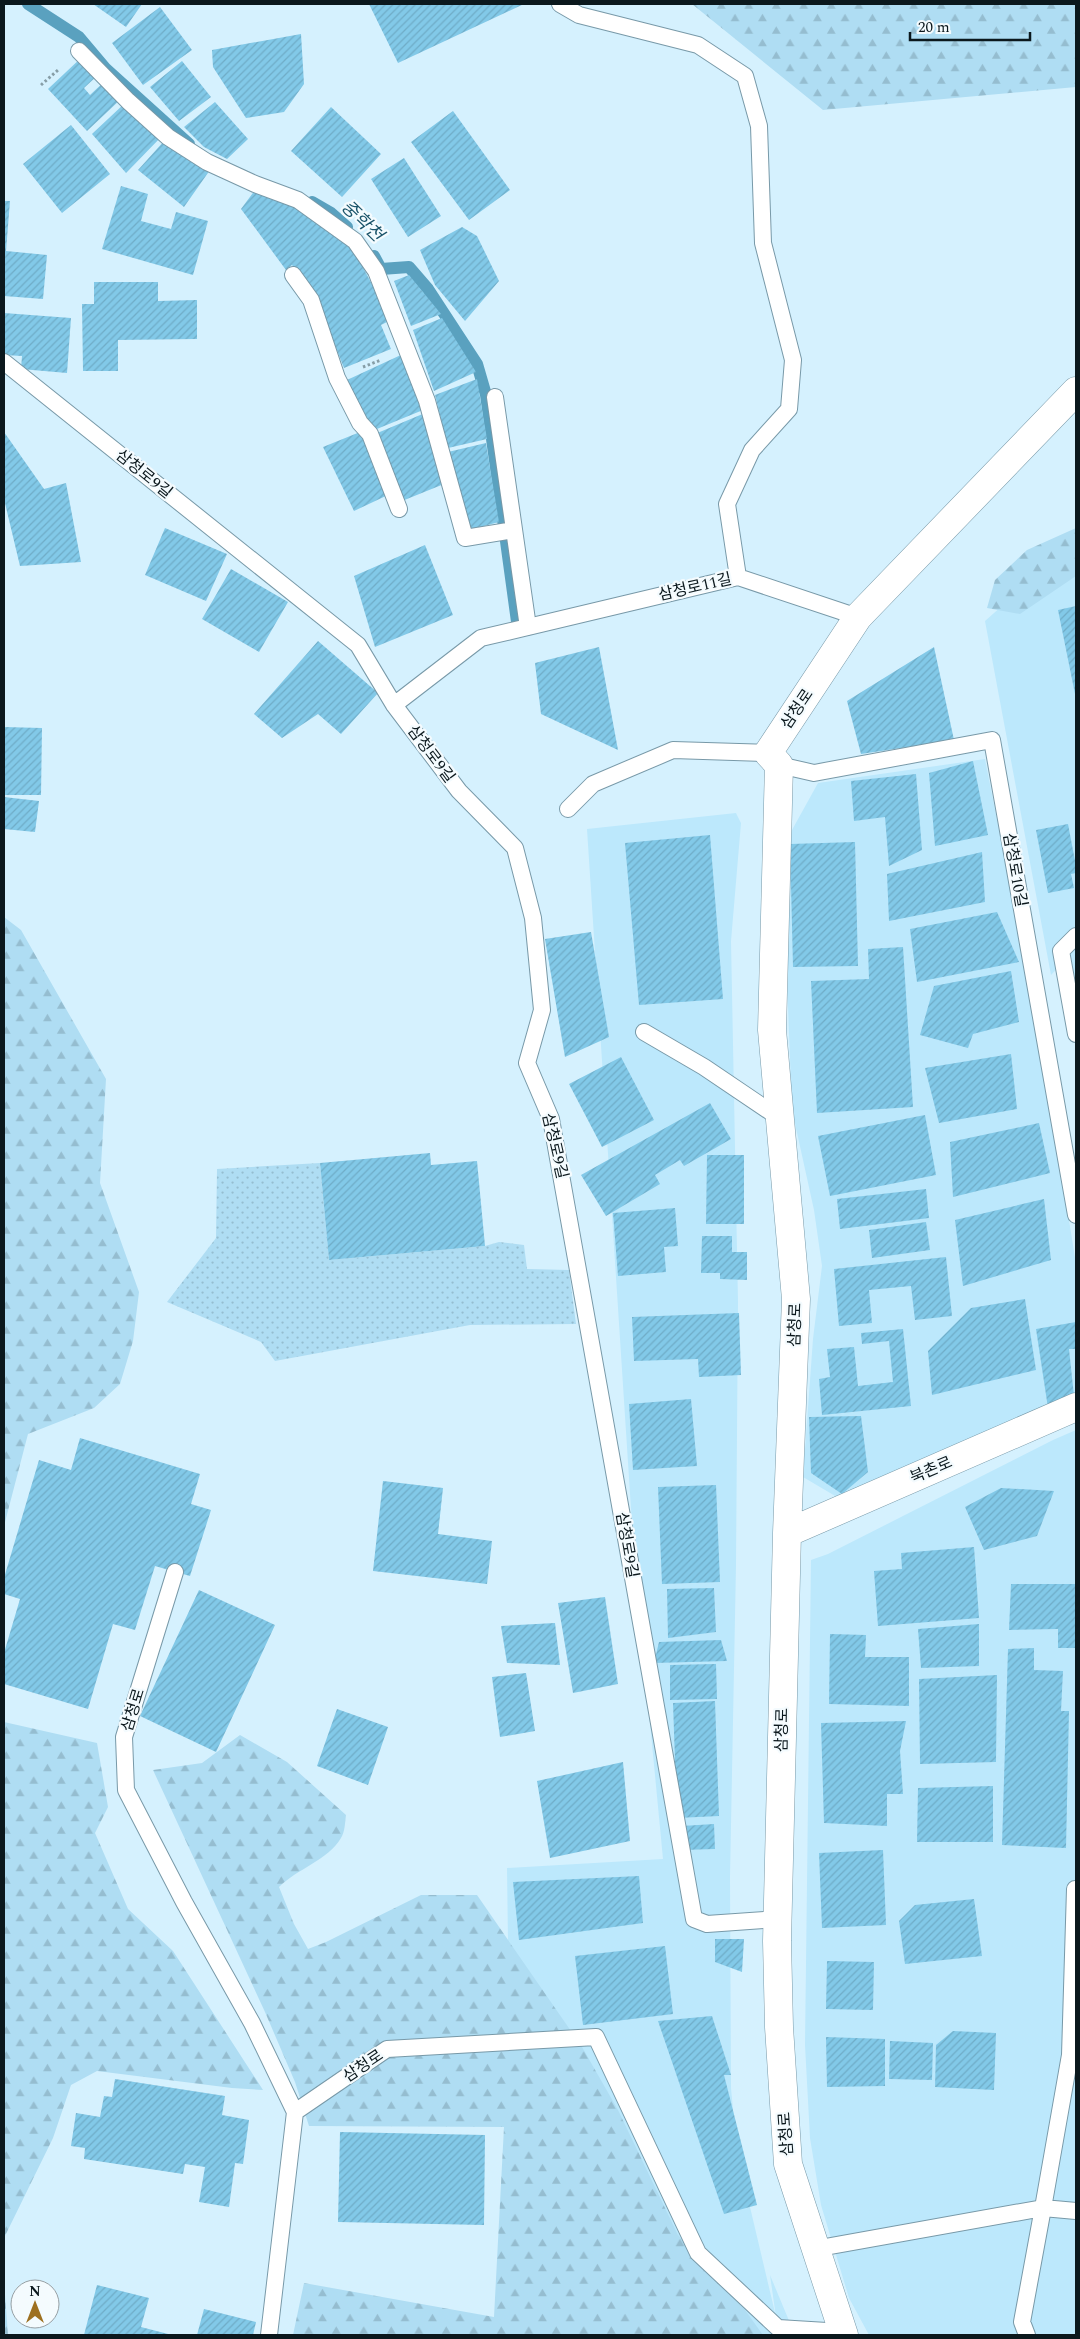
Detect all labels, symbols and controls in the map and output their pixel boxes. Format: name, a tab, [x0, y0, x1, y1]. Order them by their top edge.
scale bar	[910, 10, 1030, 42]
text: 20 m	[918, 16, 950, 39]
water label: 중학천	[335, 194, 391, 250]
street label: 삼청로9길	[110, 444, 178, 504]
street label: 삼청로11길	[656, 567, 734, 607]
street label: 삼청로	[775, 684, 819, 734]
street label: 삼청로9길	[401, 720, 461, 788]
street label: 삼청로10길	[997, 831, 1033, 909]
street label: 삼청로9길	[536, 1111, 574, 1181]
street label: 삼청로	[782, 1302, 808, 1347]
street label: 북촌로	[906, 1450, 956, 1490]
street label: 삼청로9길	[609, 1510, 645, 1580]
street label: 삼청로	[115, 1685, 151, 1735]
street label: 삼청로	[770, 1707, 794, 1752]
street label: 삼청로	[338, 2044, 388, 2088]
street label: 삼청로	[772, 2111, 800, 2157]
north arrow	[10, 2279, 60, 2329]
text: N	[29, 2281, 41, 2302]

